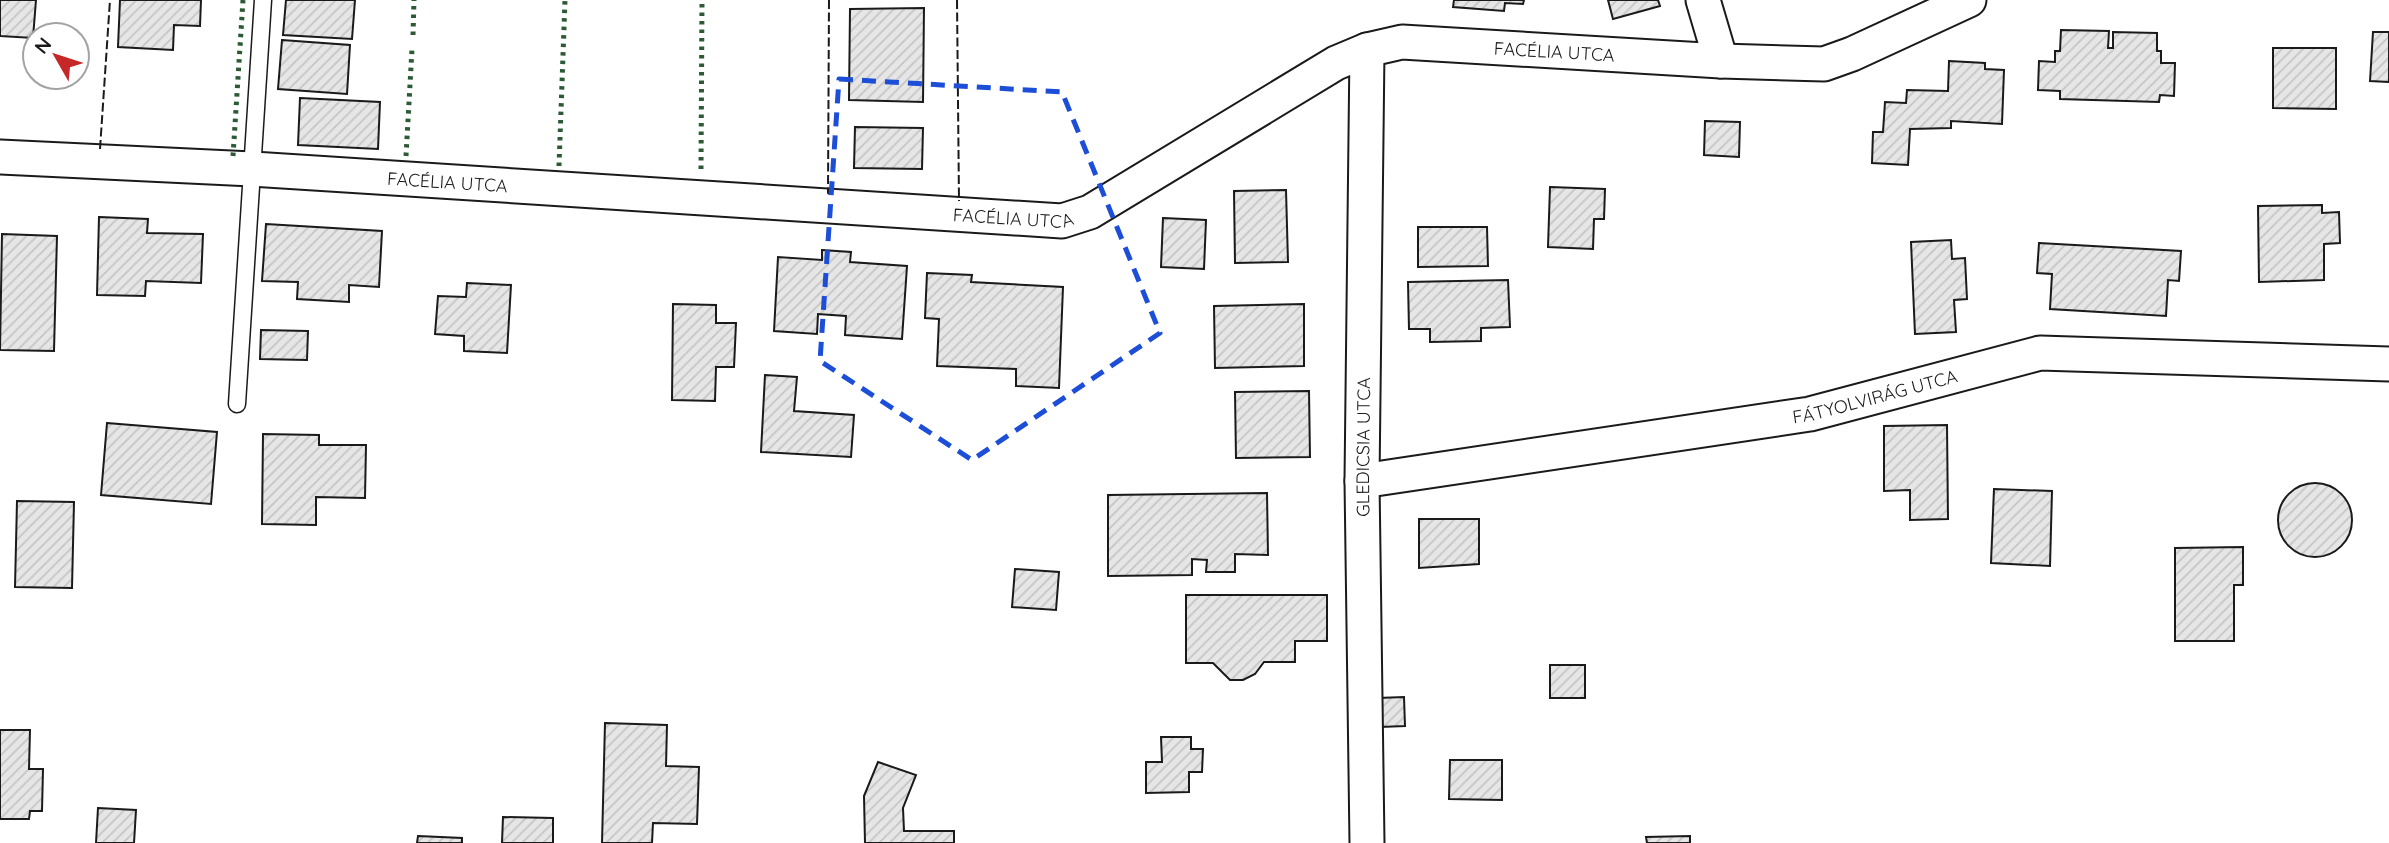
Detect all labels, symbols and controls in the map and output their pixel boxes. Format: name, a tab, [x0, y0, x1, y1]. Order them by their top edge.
north arrow	[21, 21, 91, 91]
text: N	[29, 32, 57, 58]
street label: FACÉLIA UTCA	[1493, 36, 1615, 66]
street label: FACÉLIA UTCA	[386, 166, 509, 197]
street label: FACÉLIA UTCA	[952, 203, 1077, 232]
street label: FÁTYOLVIRÁG UTCA	[1791, 364, 1960, 428]
street label: GLEDICSIA UTCA	[1350, 377, 1375, 517]

